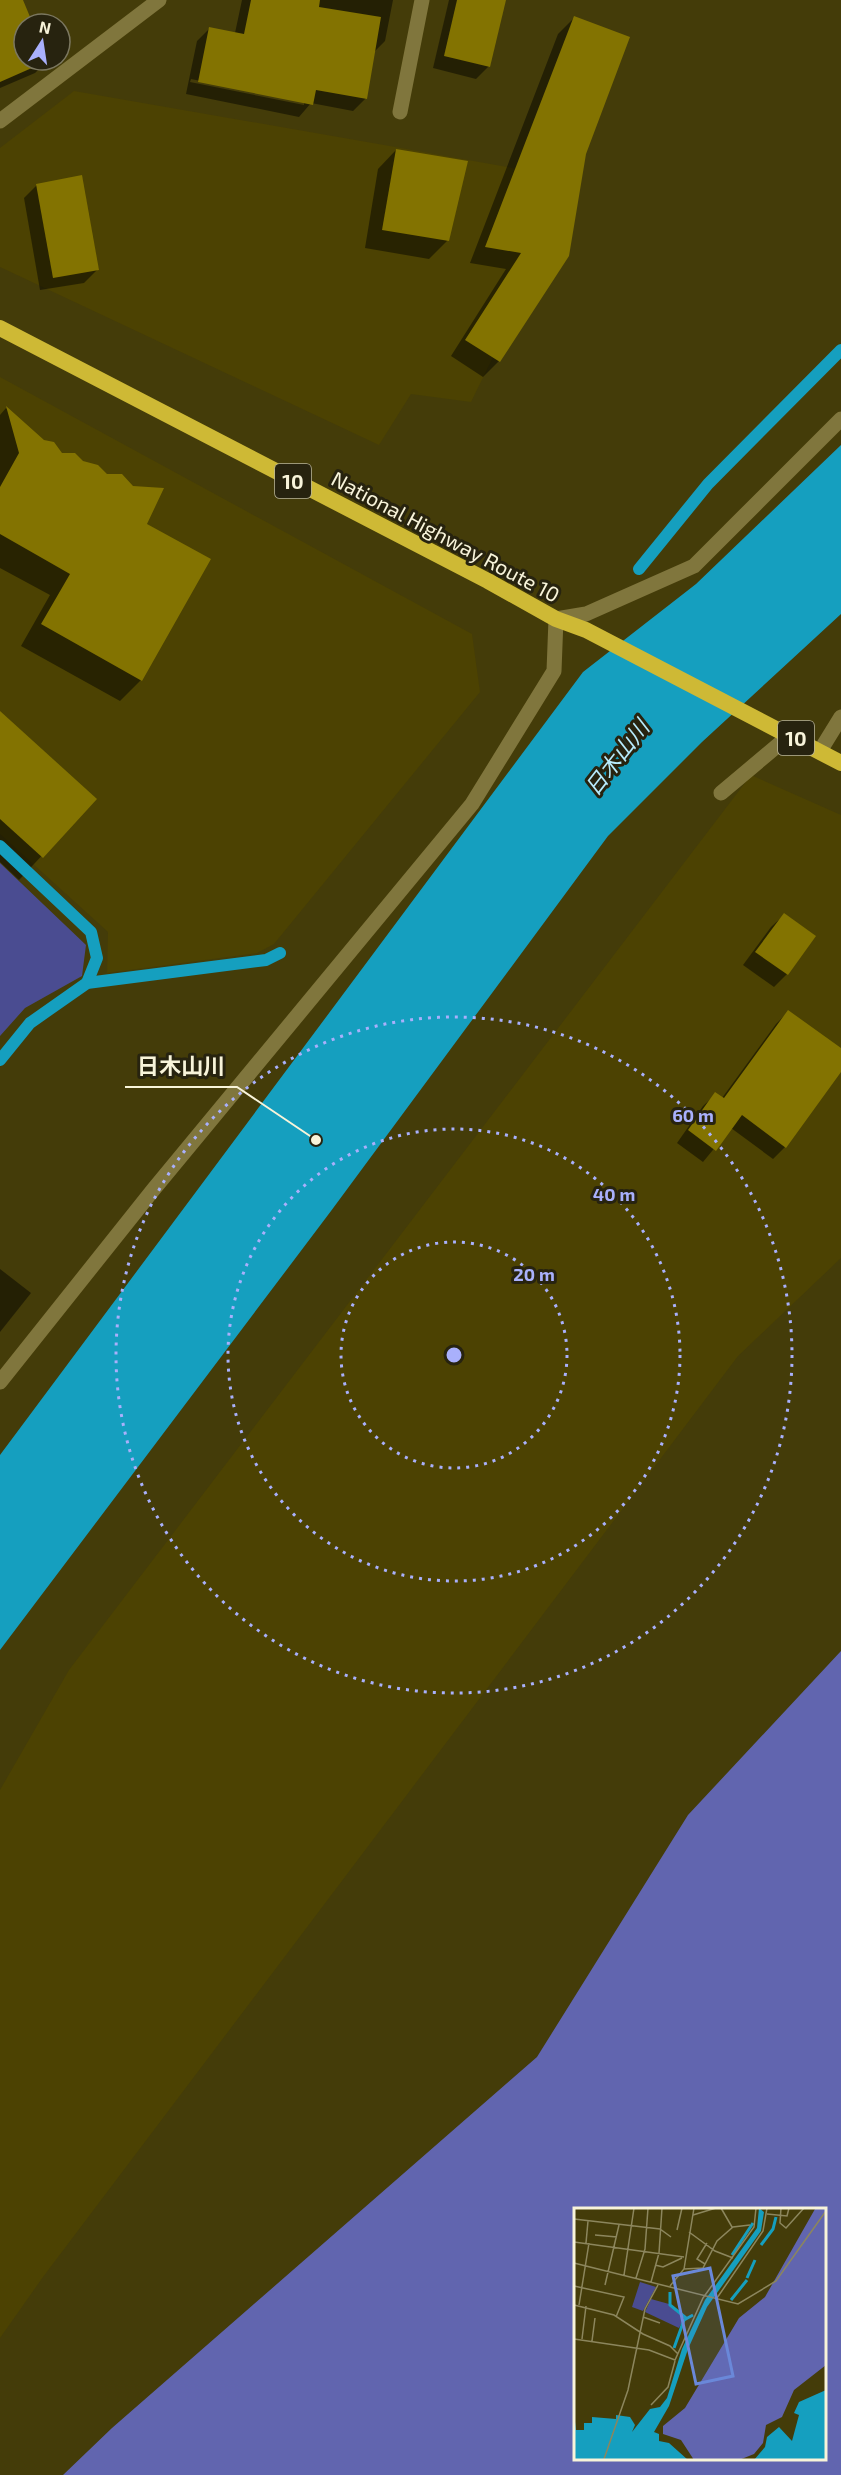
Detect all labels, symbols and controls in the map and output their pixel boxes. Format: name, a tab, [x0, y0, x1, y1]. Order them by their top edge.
north arrow	[12, 12, 72, 72]
text: N	[38, 16, 53, 37]
road number: 10	[275, 464, 311, 498]
street label: National Highway Route 10	[328, 465, 564, 607]
water label: 日木山川	[579, 713, 655, 800]
road number: 10	[778, 721, 814, 755]
callout: 日木山川	[125, 1047, 237, 1087]
text: 日木山川	[137, 1052, 225, 1078]
text: 60 m	[672, 1104, 714, 1126]
text: 40 m	[593, 1183, 635, 1205]
text: 20 m	[513, 1263, 555, 1285]
centre of rings	[444, 1345, 464, 1365]
inset map	[574, 2208, 826, 2460]

